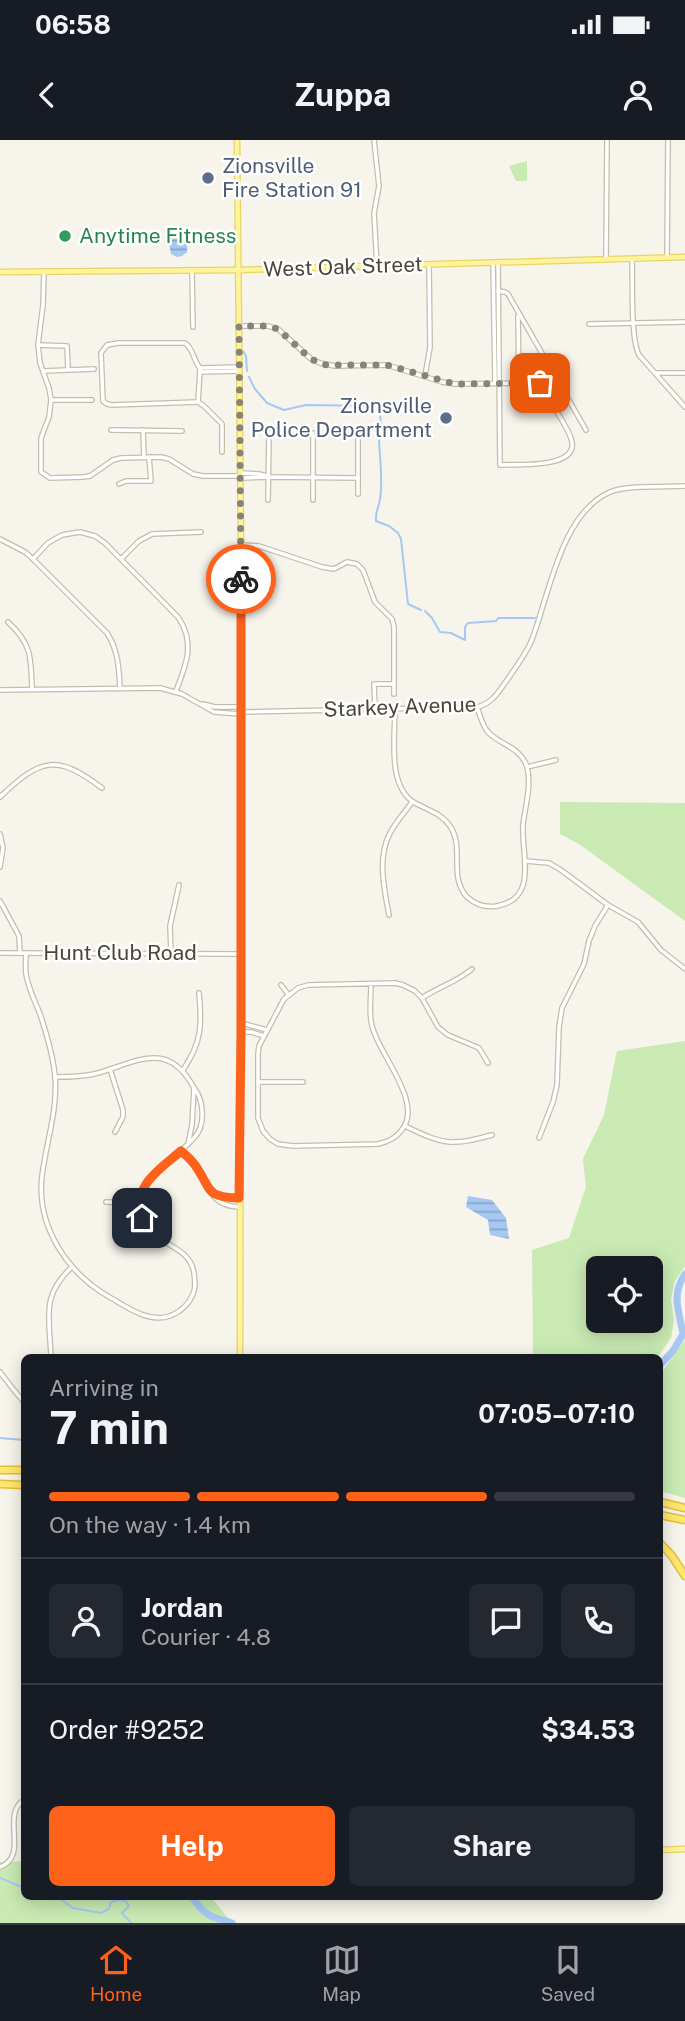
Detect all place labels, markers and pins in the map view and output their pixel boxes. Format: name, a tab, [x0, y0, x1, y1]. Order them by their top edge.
place label: Zionsville Fire Station 91	[222, 153, 362, 202]
marker: Zionsville Fire Station 91	[200, 170, 216, 186]
place label: Anytime Fitness	[79, 223, 237, 248]
marker: Anytime Fitness	[57, 228, 73, 244]
pin	[510, 353, 570, 413]
place label: Zionsville Police Department	[251, 393, 432, 442]
marker: Zionsville Police Department	[438, 410, 454, 426]
pin	[112, 1188, 172, 1248]

